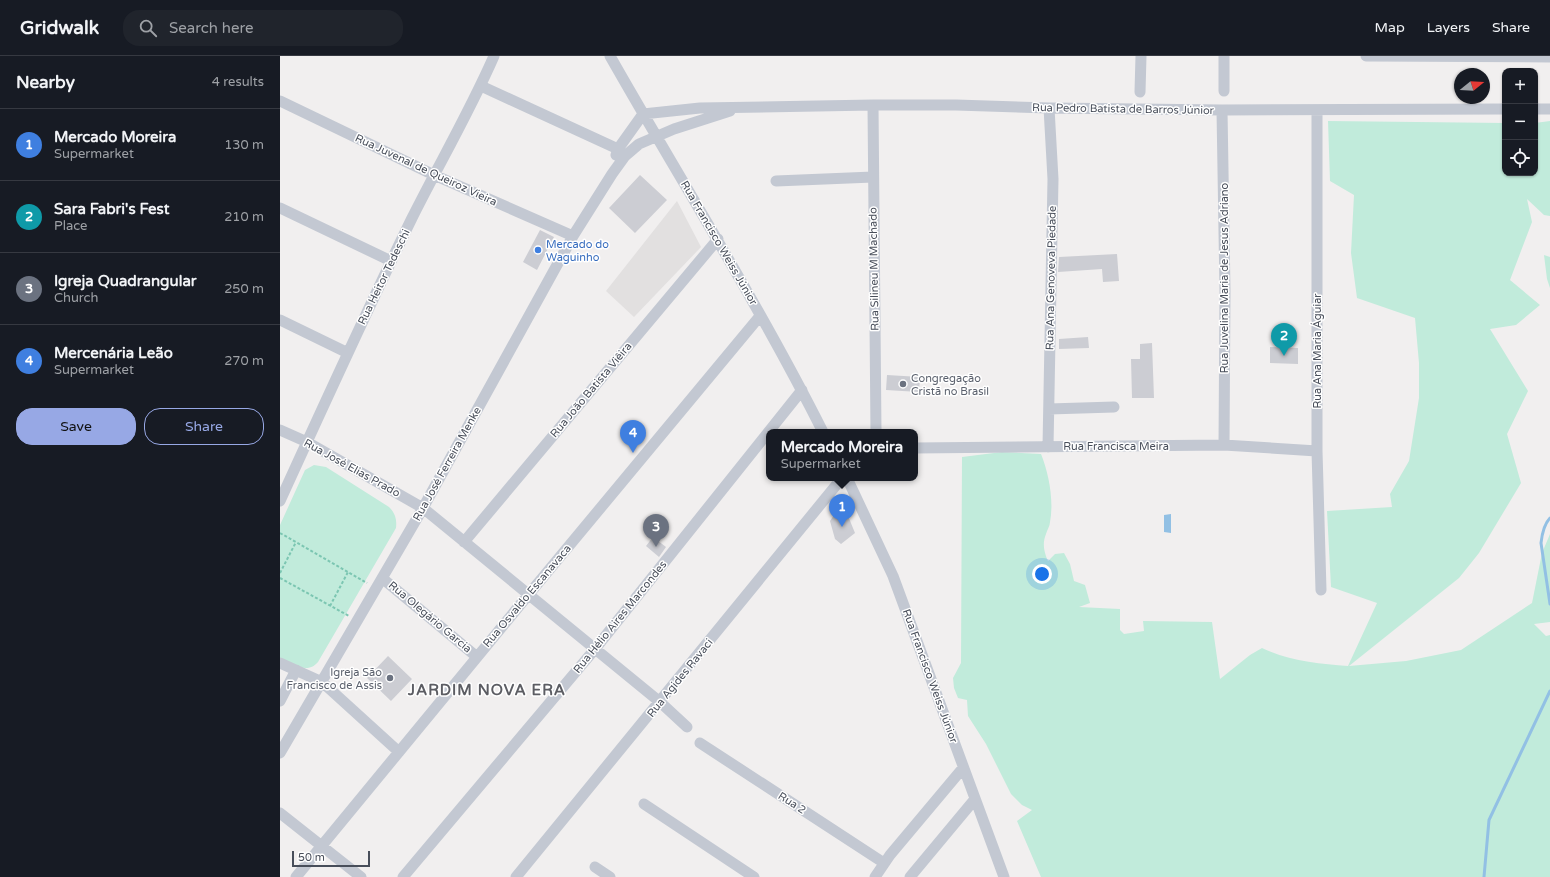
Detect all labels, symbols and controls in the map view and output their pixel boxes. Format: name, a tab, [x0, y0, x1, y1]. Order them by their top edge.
search box	[123, 10, 403, 46]
text: Gridwalk	[20, 17, 99, 39]
icon: search	[137, 17, 159, 39]
text: Search here	[169, 19, 253, 37]
text: Map	[1375, 19, 1405, 36]
text: Layers	[1427, 19, 1470, 36]
text: Share	[1492, 19, 1530, 36]
north arrow	[1454, 68, 1490, 104]
map controls	[1502, 68, 1538, 176]
button: +	[1502, 68, 1538, 104]
text: Nearby	[16, 72, 75, 93]
text: 4 results	[212, 74, 264, 90]
street label: Rua Pedro Batista de Barros Júnior	[1032, 101, 1215, 117]
button: −	[1502, 104, 1538, 140]
text: Mercado Moreira	[54, 128, 177, 146]
street label: Rua Juvenal de Queiroz Vieira	[353, 131, 499, 209]
text: 1	[25, 137, 33, 153]
text: 130 m	[224, 137, 264, 153]
button: locate	[1502, 140, 1538, 176]
text: Supermarket	[54, 146, 134, 162]
street label: Rua Francisco Weiss Júnior	[678, 178, 760, 308]
street label: Rua Juvelina Maria de Jesus Adriano	[1218, 182, 1231, 373]
text: Sara Fabri's Fest	[54, 200, 169, 218]
street label: Rua Ana Genoveva Piedade	[1043, 206, 1059, 350]
street label: Rua Silineu M Machado	[866, 207, 882, 331]
text: 2	[25, 209, 33, 225]
text: 210 m	[224, 209, 264, 225]
text: Place	[54, 218, 87, 234]
street label: Rua Heitor Tedeschi	[355, 227, 413, 327]
place label: Mercado do Waguinho	[546, 238, 609, 264]
marker: Mercado do Waguinho	[533, 245, 543, 255]
text: Igreja Quadrangular	[54, 272, 197, 290]
text: 3	[25, 281, 33, 297]
text: 250 m	[224, 281, 264, 297]
text: Church	[54, 290, 98, 306]
street label: Rua Ana Maria Águiar	[1310, 293, 1324, 409]
pin: 2	[1271, 323, 1297, 356]
street label: Rua João Batista Viêira	[548, 340, 634, 440]
text: Mercenária Leão	[54, 344, 173, 362]
text: 4	[25, 353, 33, 369]
text: 270 m	[224, 353, 264, 369]
text: Supermarket	[54, 362, 134, 378]
place label: Congregação Cristã no Brasil	[911, 372, 989, 398]
marker: Congregação Cristã no Brasil	[898, 379, 908, 389]
street label: Rua José Ferreira Menke	[410, 405, 484, 523]
button: Save	[16, 408, 136, 445]
button: Share	[144, 408, 264, 445]
pin: 4	[620, 420, 646, 453]
popup	[766, 429, 918, 481]
street label: Rua José Elias Prado	[302, 436, 403, 500]
text: Mercado Moreira	[781, 438, 903, 456]
street label: Rua Francisca Meira	[1063, 440, 1169, 453]
text: Supermarket	[781, 456, 861, 472]
pin: 1	[829, 494, 855, 527]
pin: 3	[643, 514, 669, 547]
street label: Rua Osvaldo Escanavaca	[480, 542, 574, 650]
street label: Rua Hélio Aires Marcondes	[571, 558, 669, 676]
your location	[1032, 564, 1052, 584]
street label: Rua Olegário Garcia	[386, 578, 474, 656]
street label: Rua Francisco Weiss Júnior	[900, 607, 961, 745]
street label: Rua Agides Ravaci	[644, 636, 716, 720]
place label: Igreja São Francisco de Assis	[286, 666, 382, 692]
marker: Igreja São Francisco de Assis	[385, 673, 395, 683]
district label: JARDIM NOVA ERA	[407, 681, 566, 699]
street label: Rua 2	[776, 789, 808, 817]
scale bar	[292, 849, 370, 868]
text: 50 m	[298, 851, 325, 864]

